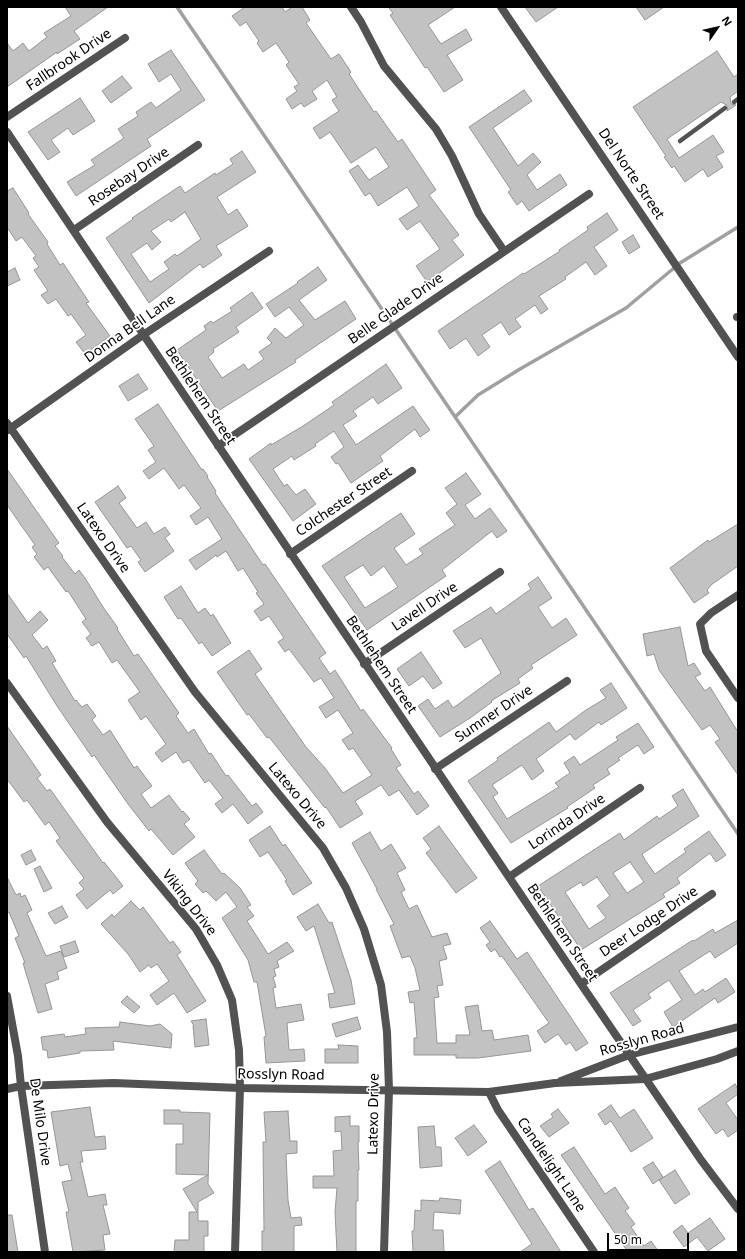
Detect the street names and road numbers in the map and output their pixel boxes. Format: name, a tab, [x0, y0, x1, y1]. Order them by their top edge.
street label: Fallbrook Drive	[23, 25, 115, 95]
street label: Del Norte Street	[594, 125, 668, 223]
street label: Rosebay Drive	[85, 144, 173, 210]
street label: Belle Glade Drive	[345, 270, 447, 348]
street label: Donna Bell Lane	[81, 291, 179, 367]
street label: Bethlehem Street	[161, 344, 239, 448]
street label: Colchester Street	[293, 464, 395, 540]
street label: Latexo Drive	[73, 500, 133, 576]
street label: Lavell Drive	[389, 579, 461, 635]
street label: Bethlehem Street	[342, 613, 420, 717]
street label: Sumner Drive	[452, 682, 536, 746]
street label: Latexo Drive	[264, 759, 330, 833]
street label: Lorinda Drive	[526, 790, 608, 854]
street label: Viking Drive	[158, 867, 220, 939]
street label: Bethlehem Street	[523, 881, 601, 985]
street label: Deer Lodge Drive	[597, 883, 701, 961]
street label: Rosslyn Road	[598, 1020, 686, 1060]
street label: Rosslyn Road	[237, 1066, 325, 1084]
street label: Latexo Drive	[365, 1073, 383, 1155]
street label: De Milo Drive	[26, 1077, 54, 1167]
street label: Candlelight Lane	[513, 1115, 589, 1215]

